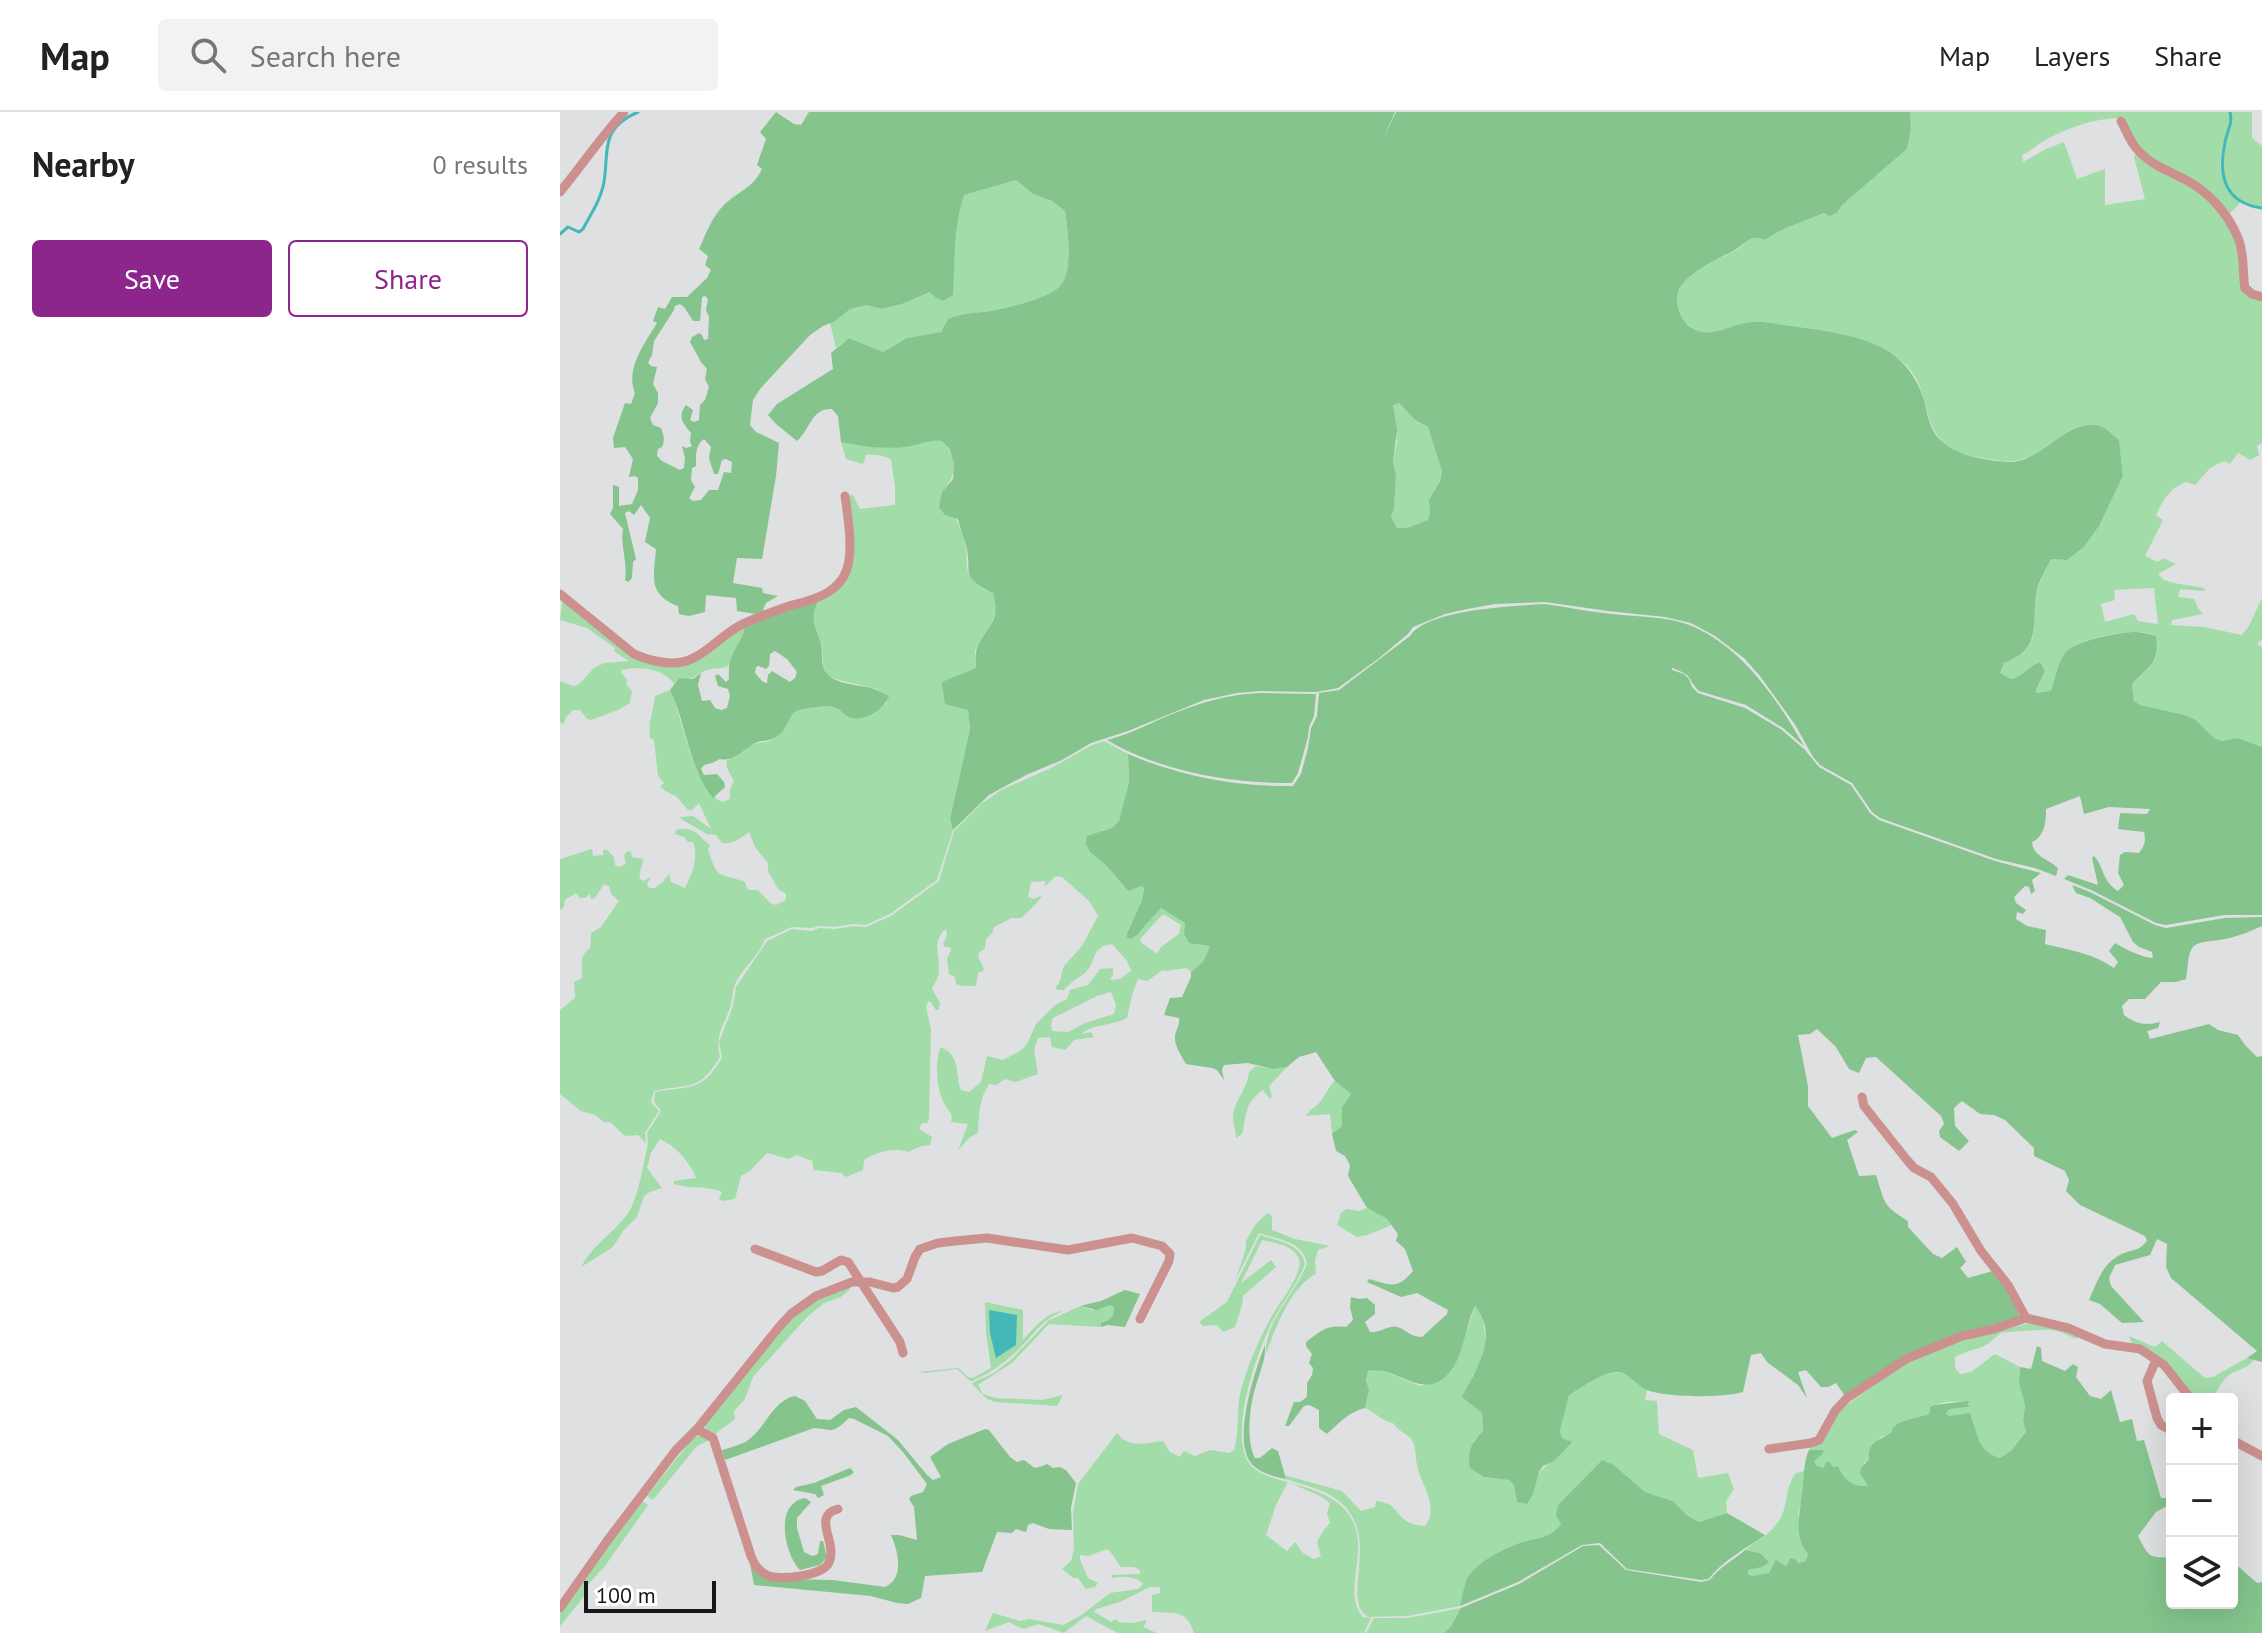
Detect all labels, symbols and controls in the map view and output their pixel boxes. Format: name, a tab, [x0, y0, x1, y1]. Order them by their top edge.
search box	[158, 19, 718, 91]
text: Map	[40, 31, 110, 80]
icon: search	[186, 33, 230, 77]
text: Search here	[250, 36, 401, 75]
text: Map	[1939, 37, 1990, 74]
text: Layers	[2034, 37, 2110, 74]
text: Share	[2154, 37, 2222, 74]
text: Nearby	[32, 142, 134, 186]
text: 0 results	[433, 148, 528, 181]
button: Save	[32, 240, 272, 317]
button: Share	[288, 240, 528, 317]
map controls	[2166, 1393, 2238, 1609]
button: +	[2166, 1393, 2238, 1465]
button: −	[2166, 1465, 2238, 1537]
button: layers	[2166, 1537, 2238, 1609]
scale bar	[584, 1577, 716, 1613]
text: 100 m	[596, 1581, 656, 1609]

